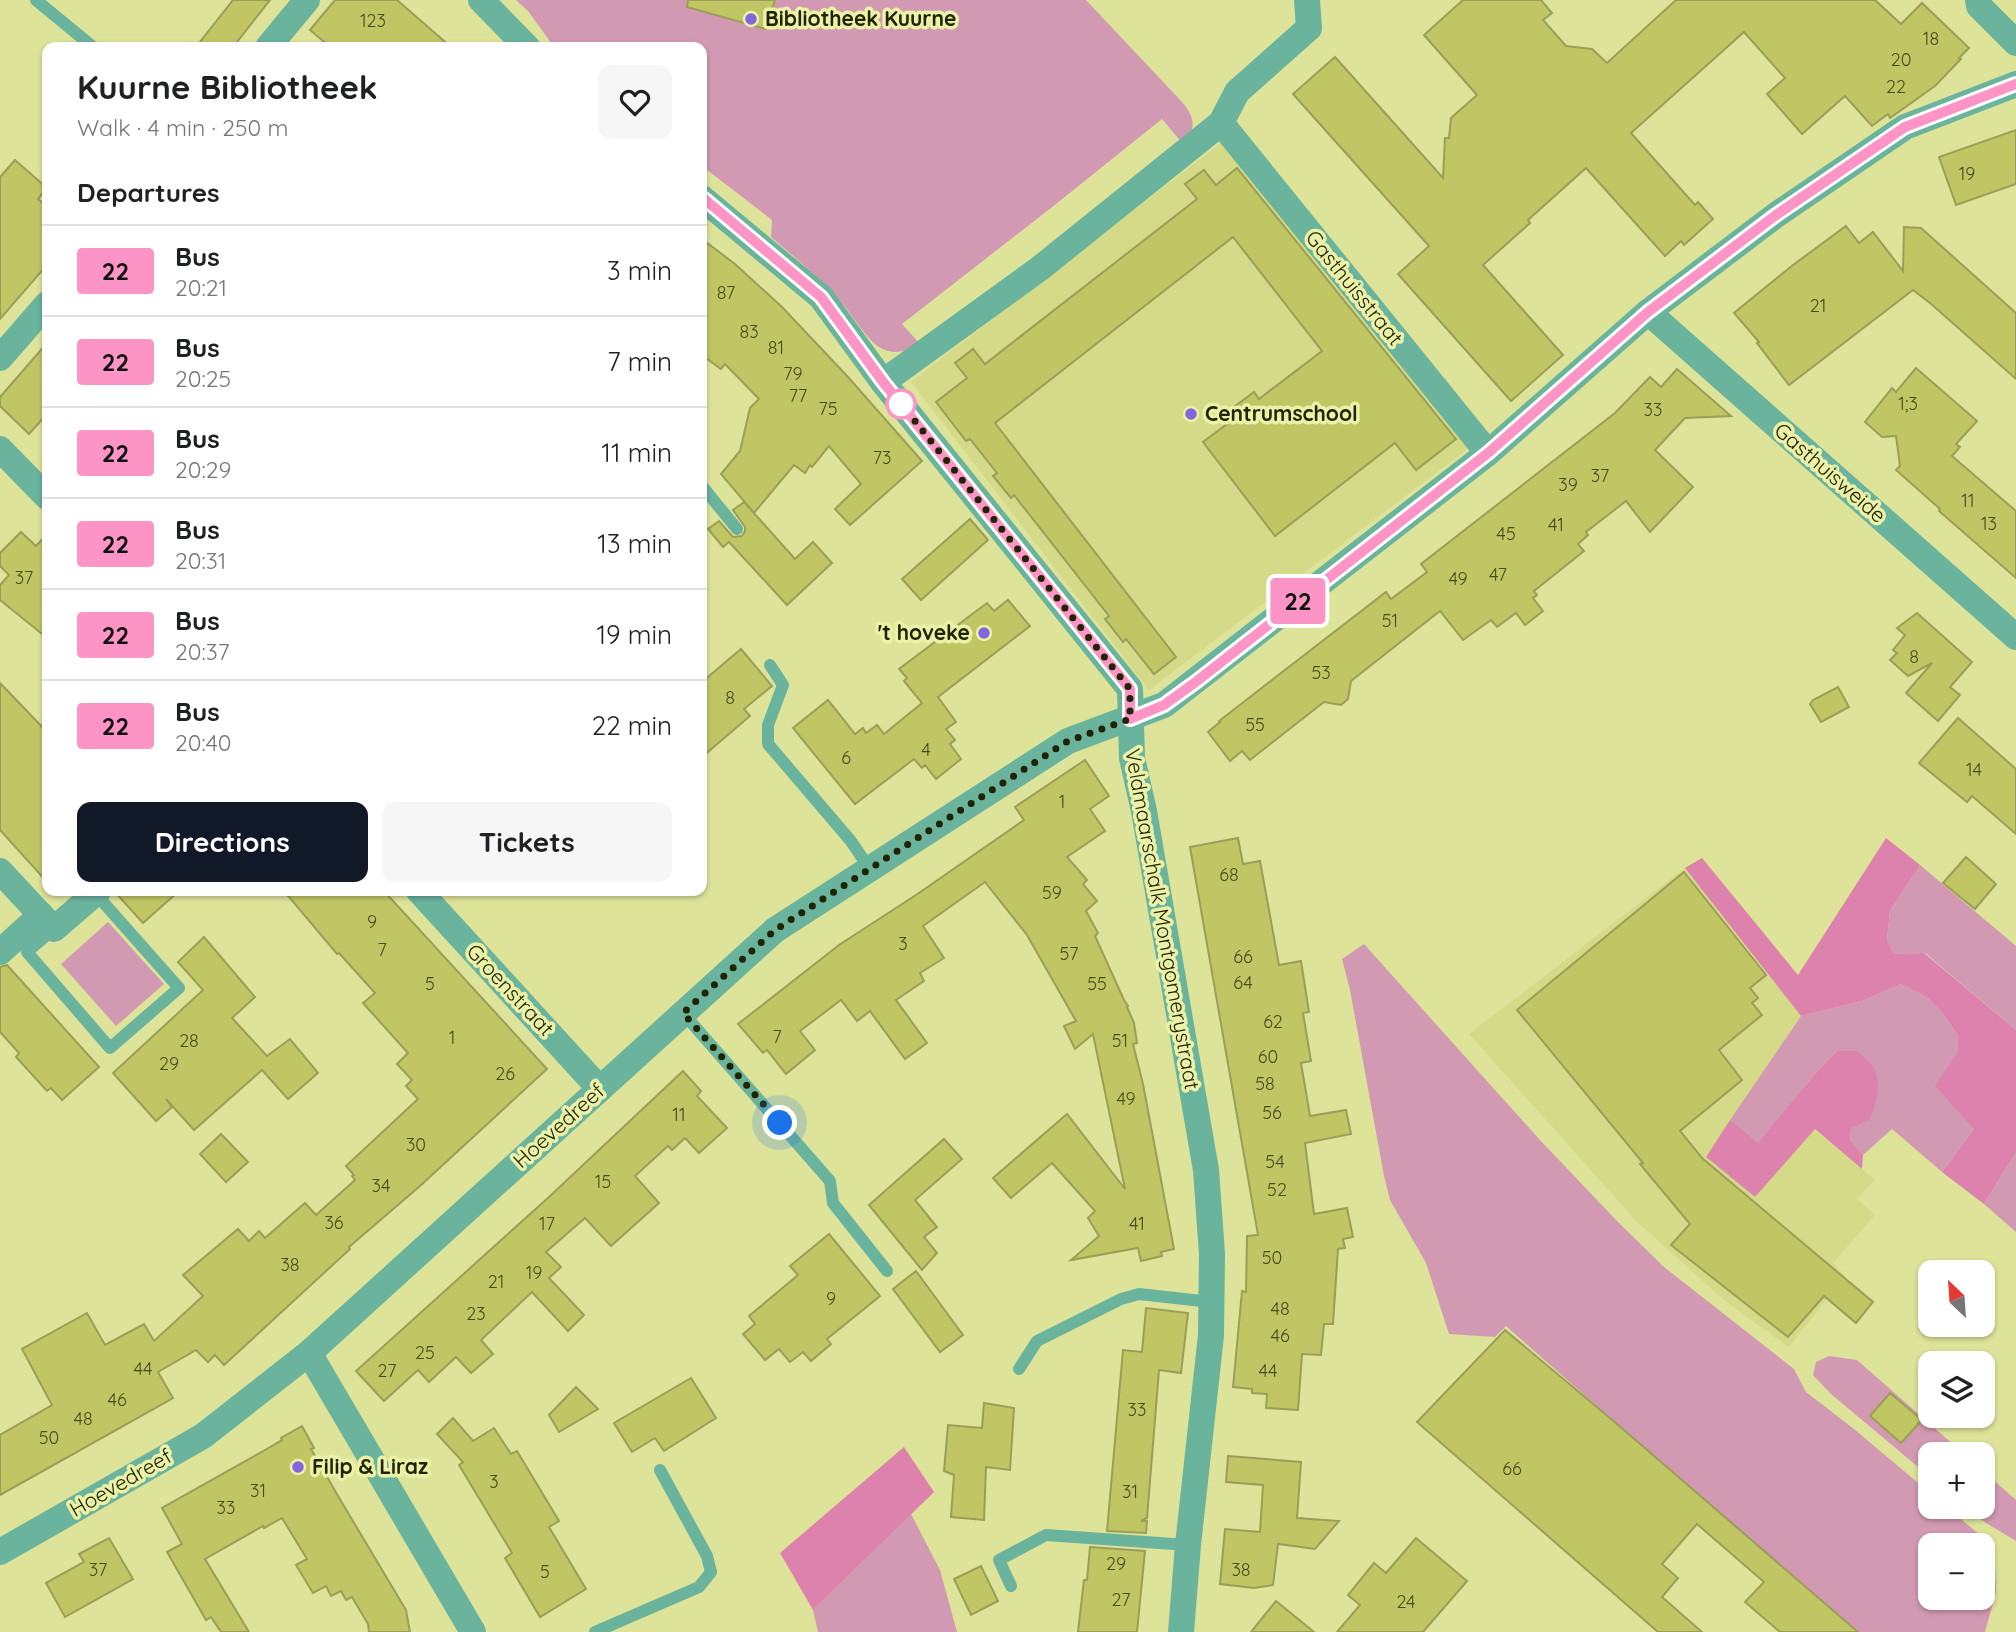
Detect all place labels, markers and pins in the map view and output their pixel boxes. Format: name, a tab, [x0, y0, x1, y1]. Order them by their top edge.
place label: Bibliotheek Kuurne	[765, 5, 956, 31]
marker: Bibliotheek Kuurne	[743, 11, 759, 27]
unlabelled marker	[886, 389, 916, 419]
place label: Centrumschool	[1205, 400, 1358, 426]
marker: Centrumschool	[1183, 406, 1199, 422]
place label: 't hoveke	[878, 619, 970, 645]
marker: 't hoveke	[976, 625, 992, 641]
place label: Filip & Liraz	[312, 1453, 428, 1479]
marker: Filip & Liraz	[290, 1459, 306, 1475]

